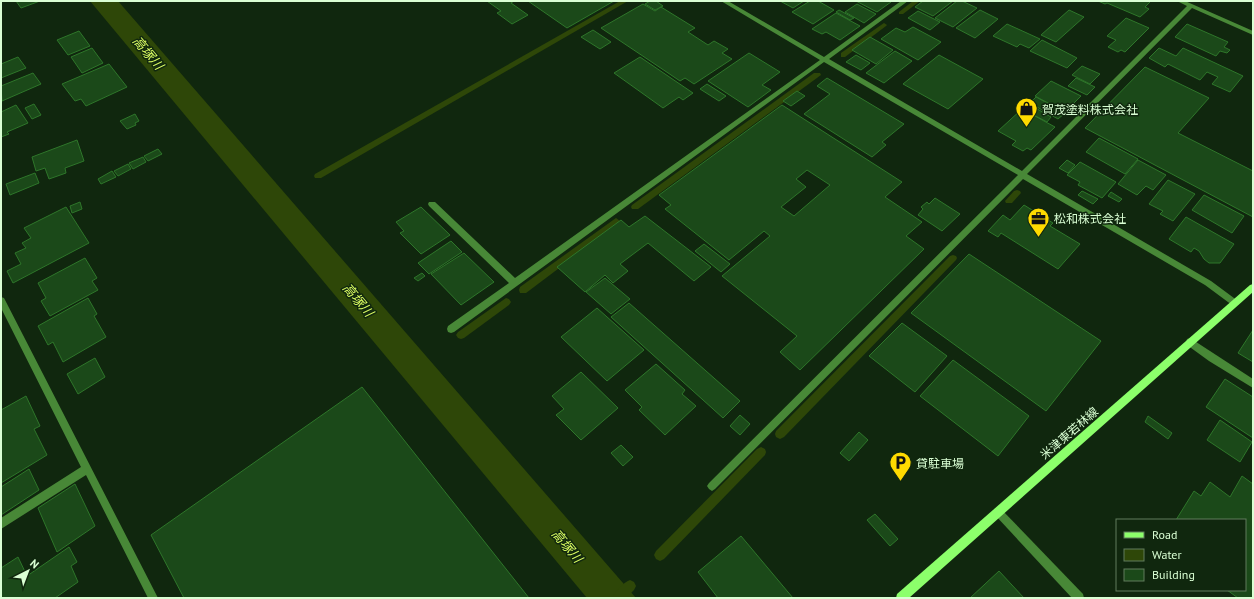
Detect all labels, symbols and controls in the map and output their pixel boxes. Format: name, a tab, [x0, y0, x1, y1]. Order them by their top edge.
water label: 高塚川	[129, 33, 168, 75]
shop icon: 賀茂塗料株式会社	[1013, 96, 1039, 129]
place label: 賀茂塗料株式会社	[1042, 102, 1138, 117]
office icon: 松和株式会社	[1026, 205, 1052, 238]
place label: 松和株式会社	[1054, 211, 1126, 226]
water label: 高塚川	[339, 280, 378, 322]
street label: 米津東若林線	[1037, 404, 1101, 462]
parking icon: 貸駐車場	[888, 450, 914, 483]
place label: 貸駐車場	[916, 456, 964, 471]
legend	[1116, 519, 1246, 591]
water label: 高塚川	[548, 526, 587, 568]
text: Road	[1152, 527, 1177, 542]
text: Water	[1152, 547, 1182, 562]
north arrow	[8, 551, 48, 591]
text: N	[27, 556, 42, 571]
text: Building	[1152, 567, 1195, 582]

